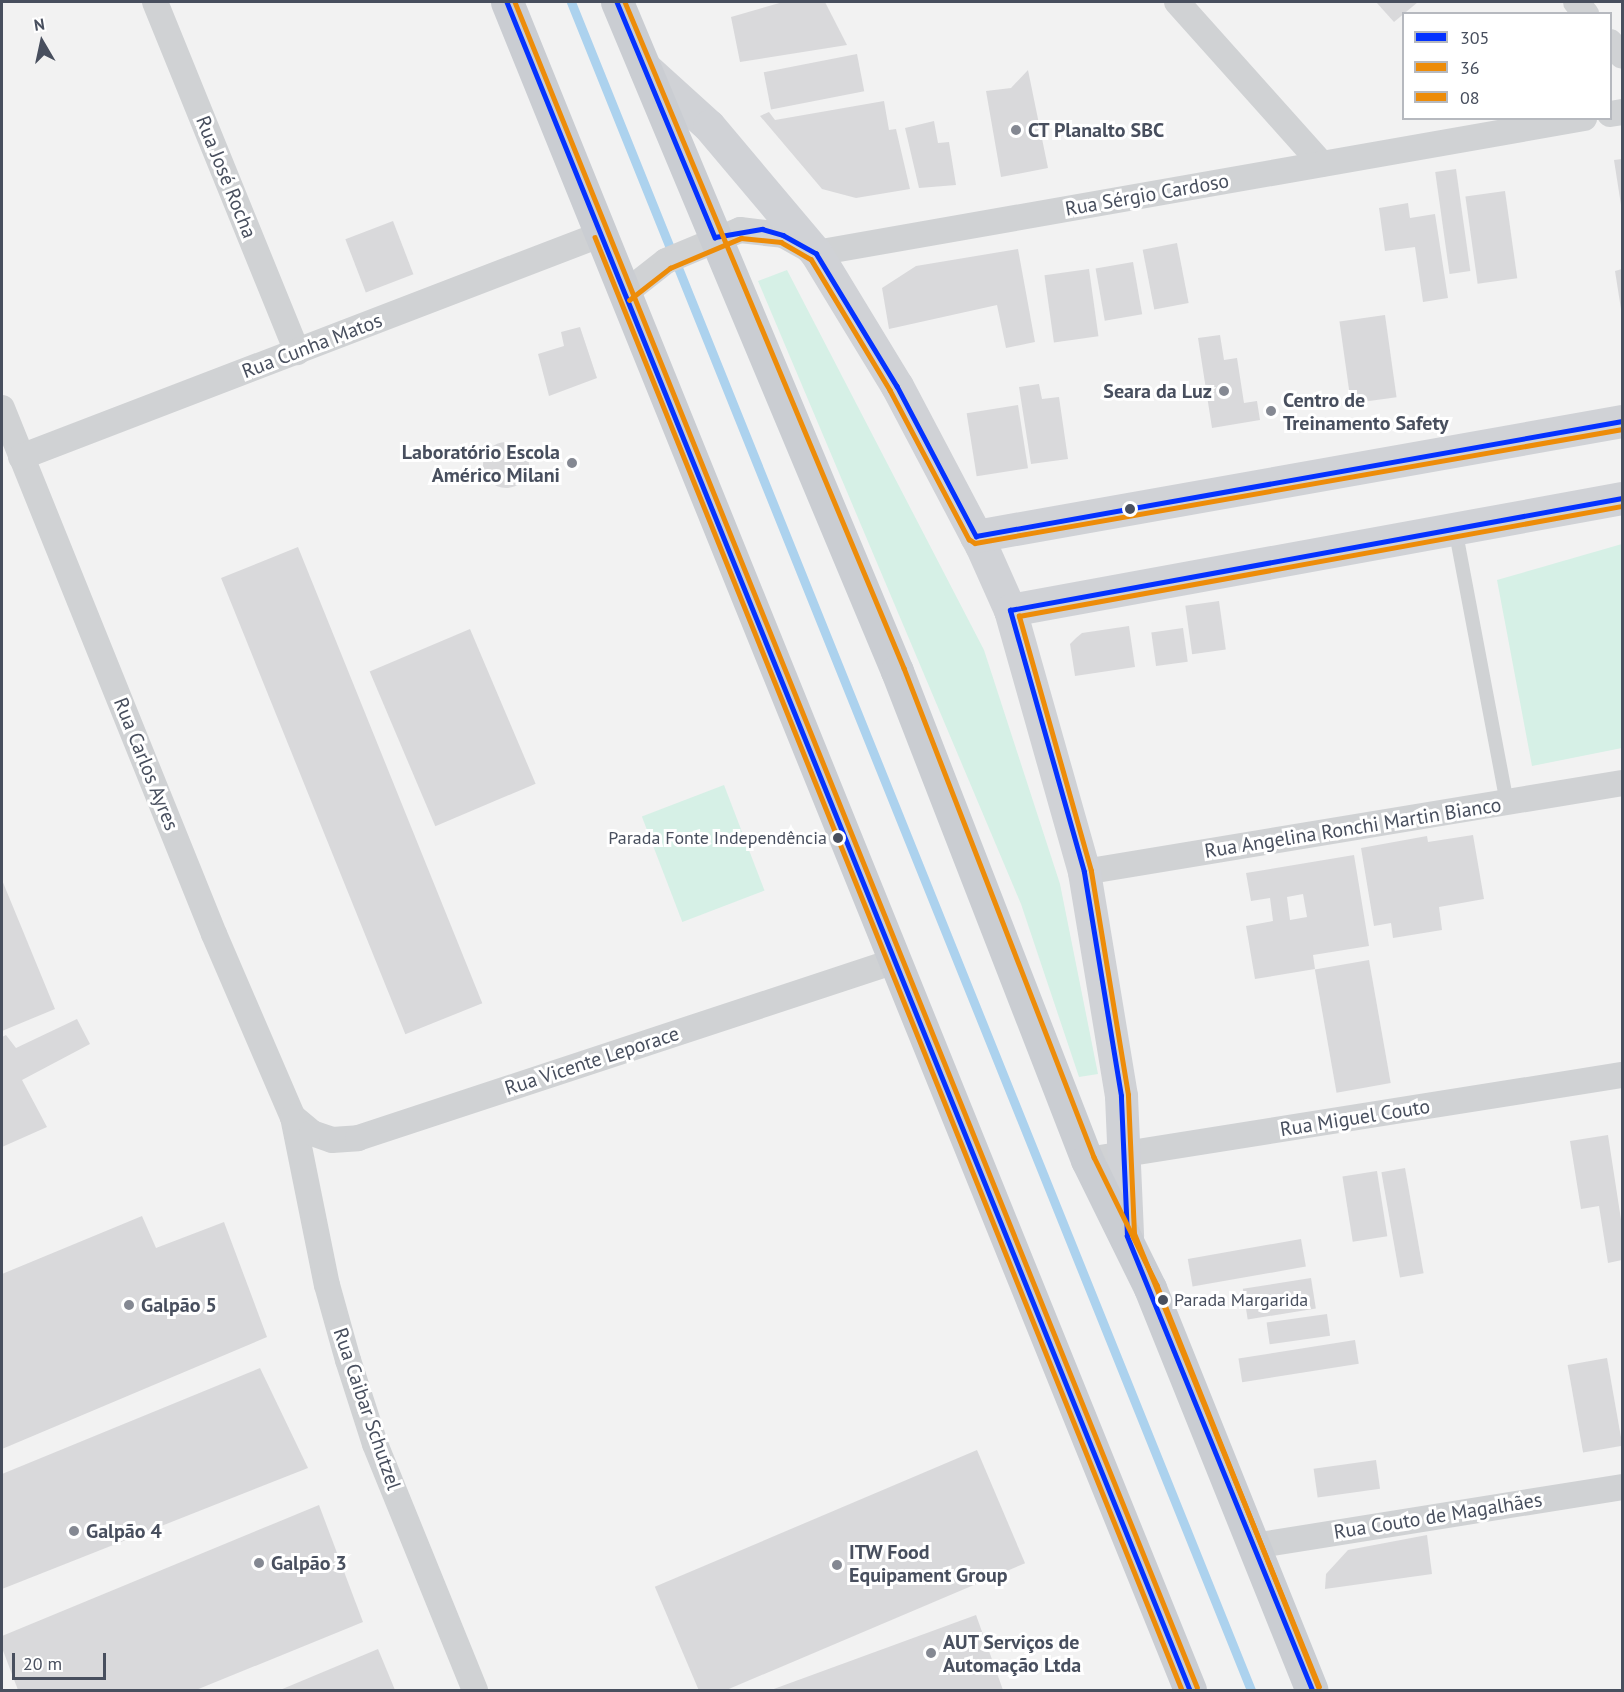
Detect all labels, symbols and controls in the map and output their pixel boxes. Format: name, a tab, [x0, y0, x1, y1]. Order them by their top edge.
north arrow	[12, 12, 72, 72]
legend	[1402, 12, 1612, 120]
text: N	[32, 14, 46, 35]
text: 305	[1460, 26, 1489, 49]
text: 36	[1460, 56, 1480, 79]
text: 08	[1460, 86, 1480, 109]
street label: Rua José Rocha	[191, 112, 261, 242]
place label: CT Planalto SBC	[1028, 118, 1165, 142]
marker: CT Planalto SBC	[1009, 123, 1023, 137]
street label: Rua Sérgio Cardoso	[1063, 169, 1231, 221]
street label: Rua Cunha Matos	[239, 308, 385, 384]
place label: Seara da Luz	[1103, 379, 1212, 403]
marker: Seara da Luz	[1217, 384, 1231, 398]
place label: Centro de Treinamento Safety	[1283, 388, 1449, 435]
marker: Centro de Treinamento Safety	[1264, 404, 1278, 418]
place label: Laboratório Escola Américo Milani	[402, 440, 560, 487]
marker: Laboratório Escola Américo Milani	[565, 456, 579, 470]
unlabelled marker	[1124, 503, 1136, 515]
street label: Rua Carlos Ayres	[108, 694, 184, 834]
street label: Rua Angelina Ronchi Martin Bianco	[1203, 793, 1503, 863]
place label: Parada Fonte Independência	[608, 827, 827, 849]
marker: Parada Fonte Independência	[832, 832, 844, 844]
street label: Rua Vicente Leporace	[502, 1021, 682, 1101]
street label: Rua Miguel Couto	[1278, 1094, 1432, 1142]
place label: Parada Margarida	[1174, 1289, 1308, 1311]
place label: Galpão 5	[141, 1293, 217, 1317]
marker: Parada Margarida	[1157, 1294, 1169, 1306]
marker: Galpão 5	[122, 1298, 136, 1312]
street label: Rua Caibar Schutzel	[328, 1325, 406, 1493]
street label: Rua Couto de Magalhães	[1332, 1488, 1544, 1544]
place label: Galpão 4	[86, 1519, 162, 1543]
marker: Galpão 4	[67, 1524, 81, 1538]
place label: ITW Food Equipament Group	[849, 1541, 1008, 1588]
place label: Galpão 3	[271, 1551, 347, 1575]
marker: Galpão 3	[252, 1556, 266, 1570]
marker: ITW Food Equipament Group	[830, 1558, 844, 1572]
place label: AUT Serviços de Automação Ltda	[943, 1630, 1081, 1677]
scale bar	[15, 1641, 110, 1679]
marker: AUT Serviços de Automação Ltda	[924, 1646, 938, 1660]
text: 20 m	[23, 1652, 62, 1675]

